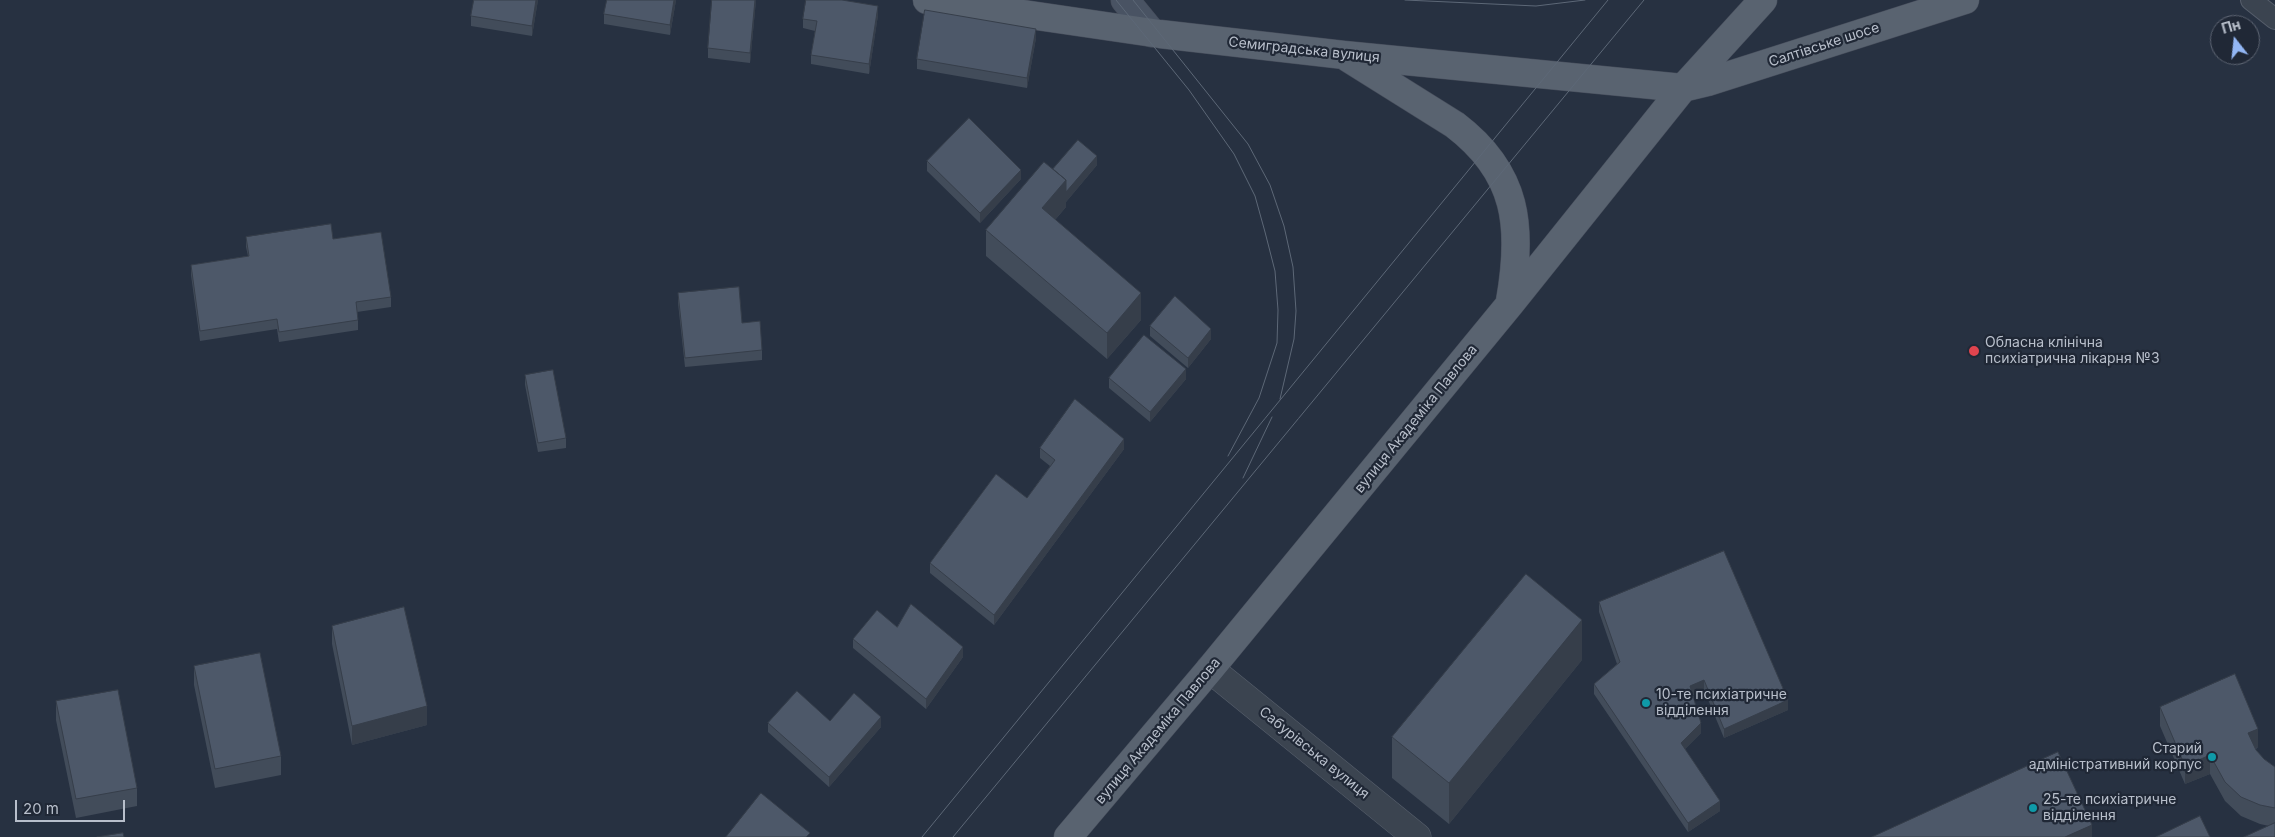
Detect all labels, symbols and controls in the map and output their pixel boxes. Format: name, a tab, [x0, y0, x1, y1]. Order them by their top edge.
north arrow	[2210, 15, 2260, 65]
text: Пн	[2219, 15, 2243, 37]
street label: Салтівське шосе	[1767, 19, 1881, 71]
street label: Семиградська вулиця	[1228, 34, 1380, 66]
place label: Обласна клінічна психіатрична лікарня №3	[1985, 335, 2160, 368]
street label: вулиця Академіка Павлова	[1351, 342, 1481, 496]
marker: Обласна клінічна психіатрична лікарня №3	[1967, 344, 1981, 358]
street label: вулиця Академіка Павлова	[1092, 655, 1224, 807]
place label: 10-те психіатричне відділення	[1656, 687, 1787, 720]
marker: 10-те психіатричне відділення	[1640, 697, 1652, 709]
street label: Сабурівська вулиця	[1256, 703, 1372, 803]
place label: Старий адміністративний корпус	[2029, 741, 2202, 774]
marker: Старий адміністративний корпус	[2206, 751, 2218, 763]
scale bar	[18, 790, 128, 822]
place label: 25-те психіатричне відділення	[2043, 792, 2176, 824]
text: 20 m	[23, 799, 59, 818]
marker: 25-те психіатричне відділення	[2027, 802, 2039, 814]

